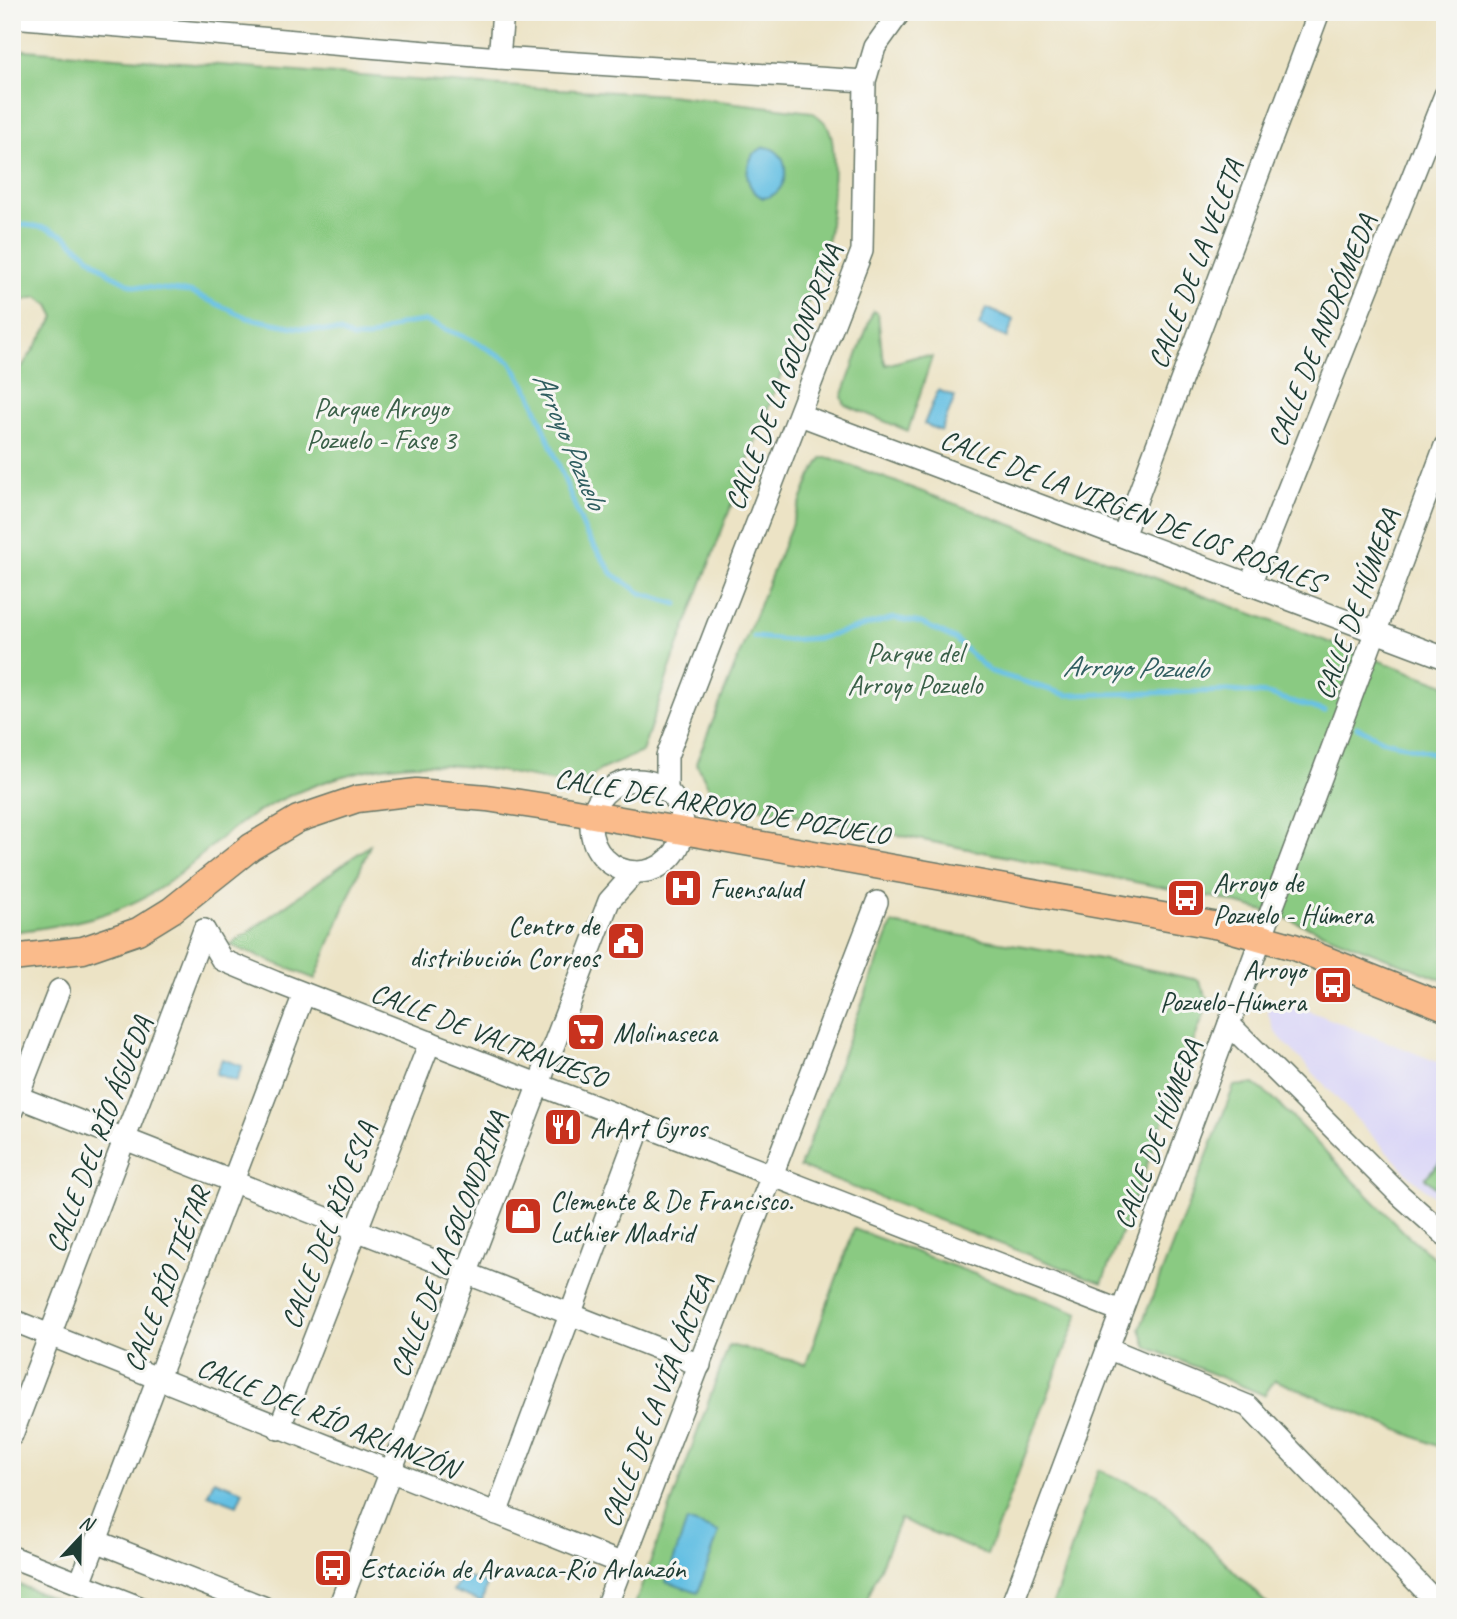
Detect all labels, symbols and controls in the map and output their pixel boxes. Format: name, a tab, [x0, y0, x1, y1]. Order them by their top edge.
street label: CALLE DE LA VELETA	[1140, 153, 1252, 373]
street label: CALLE DE ANDRÓMEDA	[1259, 208, 1384, 451]
street label: CALLE DE LA GOLONDRINA	[717, 239, 850, 515]
water label: Arroyo Pozuelo	[524, 366, 617, 517]
park label: Parque Arroyo Pozuelo - Fase 3	[306, 390, 458, 457]
street label: CALLE DE LA VIRGEN DE LOS ROSALES	[936, 421, 1333, 602]
street label: CALLE DE HÚMERA	[1306, 504, 1407, 704]
park label: Parque del Arroyo Pozuelo	[848, 635, 985, 702]
water label: Arroyo Pozuelo	[1062, 647, 1211, 687]
street label: CALLE DEL ARROYO DE POZUELO	[552, 760, 895, 854]
place label: Arroyo de Pozuelo - Húmera	[1213, 865, 1375, 932]
hospital icon: Fuensalud	[662, 867, 704, 909]
place label: Fuensalud	[710, 871, 806, 906]
bus stop icon: Arroyo de Pozuelo - Húmera	[1165, 877, 1207, 919]
place label: Centro de distribución Correos	[409, 908, 601, 975]
public building icon: Centro de distribución Correos	[605, 920, 647, 962]
place label: Arroyo Pozuelo-Húmera	[1160, 952, 1309, 1019]
bus stop icon: Arroyo Pozuelo-Húmera	[1312, 964, 1354, 1006]
street label: CALLE DE VALTRAVIESO	[366, 974, 614, 1098]
street label: CALLE DEL RÍO ÁGUEDA	[37, 1010, 160, 1257]
supermarket icon: Molinaseca	[565, 1011, 607, 1053]
place label: Molinaseca	[613, 1015, 719, 1050]
street label: CALLE DE HÚMERA	[1105, 1034, 1210, 1234]
street label: CALLE DE LA GOLONDRINA	[382, 1106, 515, 1382]
restaurant icon: ArArt Gyros	[542, 1106, 584, 1148]
place label: ArArt Gyros	[590, 1110, 709, 1145]
street label: CALLE DEL RÍO ESLA	[273, 1116, 384, 1333]
street label: CALLE RÍO TIÉTAR	[115, 1179, 219, 1376]
place label: Clemente & De Francisco. Luthier Madrid	[550, 1183, 794, 1250]
shop icon: Clemente & De Francisco. Luthier Madrid	[502, 1195, 544, 1237]
street label: CALLE DE LA VÍA LÁCTEA	[592, 1270, 721, 1532]
street label: CALLE DEL RÍO ARLANZÓN	[192, 1349, 467, 1487]
north arrow	[46, 1504, 116, 1574]
text: N	[76, 1510, 99, 1538]
bus stop icon: Estación de Aravaca-Río Arlanzón	[312, 1547, 354, 1589]
place label: Estación de Aravaca-Río Arlanzón	[360, 1551, 687, 1586]

